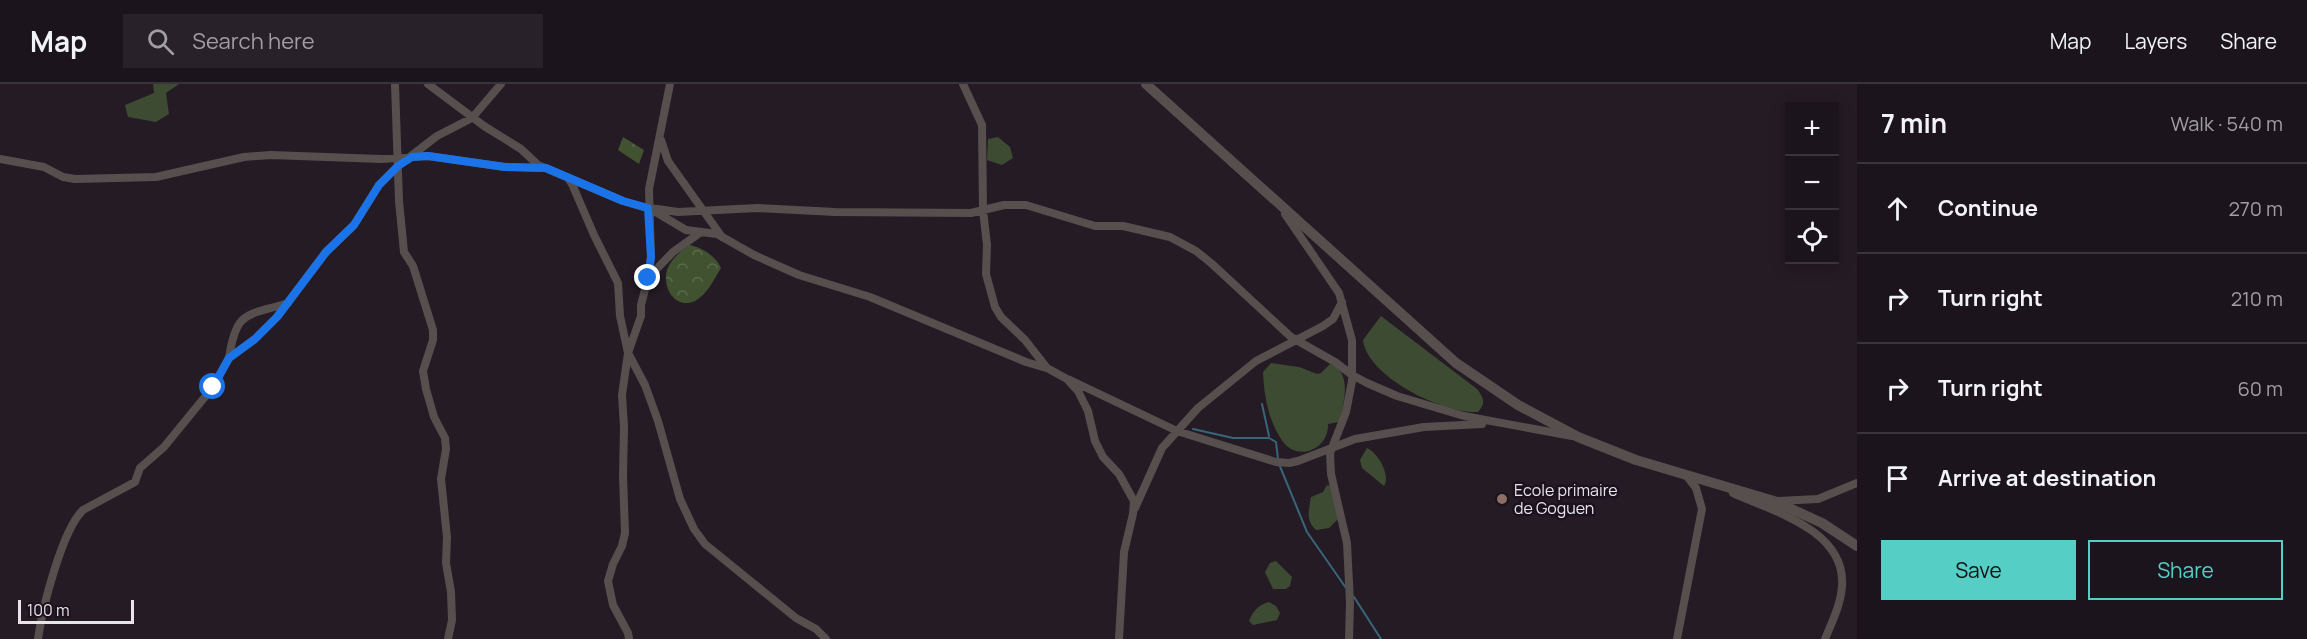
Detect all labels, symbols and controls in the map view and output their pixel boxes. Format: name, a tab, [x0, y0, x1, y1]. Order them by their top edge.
search box	[123, 14, 543, 68]
text: Map	[30, 22, 87, 60]
icon: search	[144, 25, 177, 58]
text: Search here	[192, 26, 315, 56]
text: Map	[2050, 27, 2091, 55]
text: Layers	[2124, 27, 2187, 55]
text: Share	[2220, 27, 2277, 55]
map controls	[1785, 102, 1839, 264]
button: +	[1785, 102, 1839, 156]
text: 7 min	[1881, 105, 1947, 141]
text: Walk · 540 m	[2170, 110, 2283, 137]
button: −	[1785, 156, 1839, 210]
icon: ahead	[1881, 192, 1914, 225]
text: Continue	[1938, 193, 2038, 223]
text: 270 m	[2228, 195, 2283, 222]
button: locate	[1785, 210, 1839, 264]
route end	[634, 264, 660, 290]
icon: right	[1881, 282, 1914, 315]
text: Turn right	[1938, 283, 2043, 313]
text: 210 m	[2231, 285, 2283, 312]
icon: right	[1881, 372, 1914, 405]
route start	[199, 373, 225, 399]
text: Turn right	[1938, 373, 2043, 403]
text: 60 m	[2237, 375, 2283, 402]
icon: arrive	[1881, 462, 1914, 495]
text: Arrive at destination	[1938, 463, 2156, 493]
place label: Ecole primaire de Goguen	[1514, 479, 1618, 519]
marker: Ecole primaire de Goguen	[1495, 492, 1509, 506]
button: Save	[1881, 540, 2076, 600]
button: Share	[2088, 540, 2283, 600]
scale bar	[18, 597, 134, 624]
text: 100 m	[27, 599, 70, 621]

